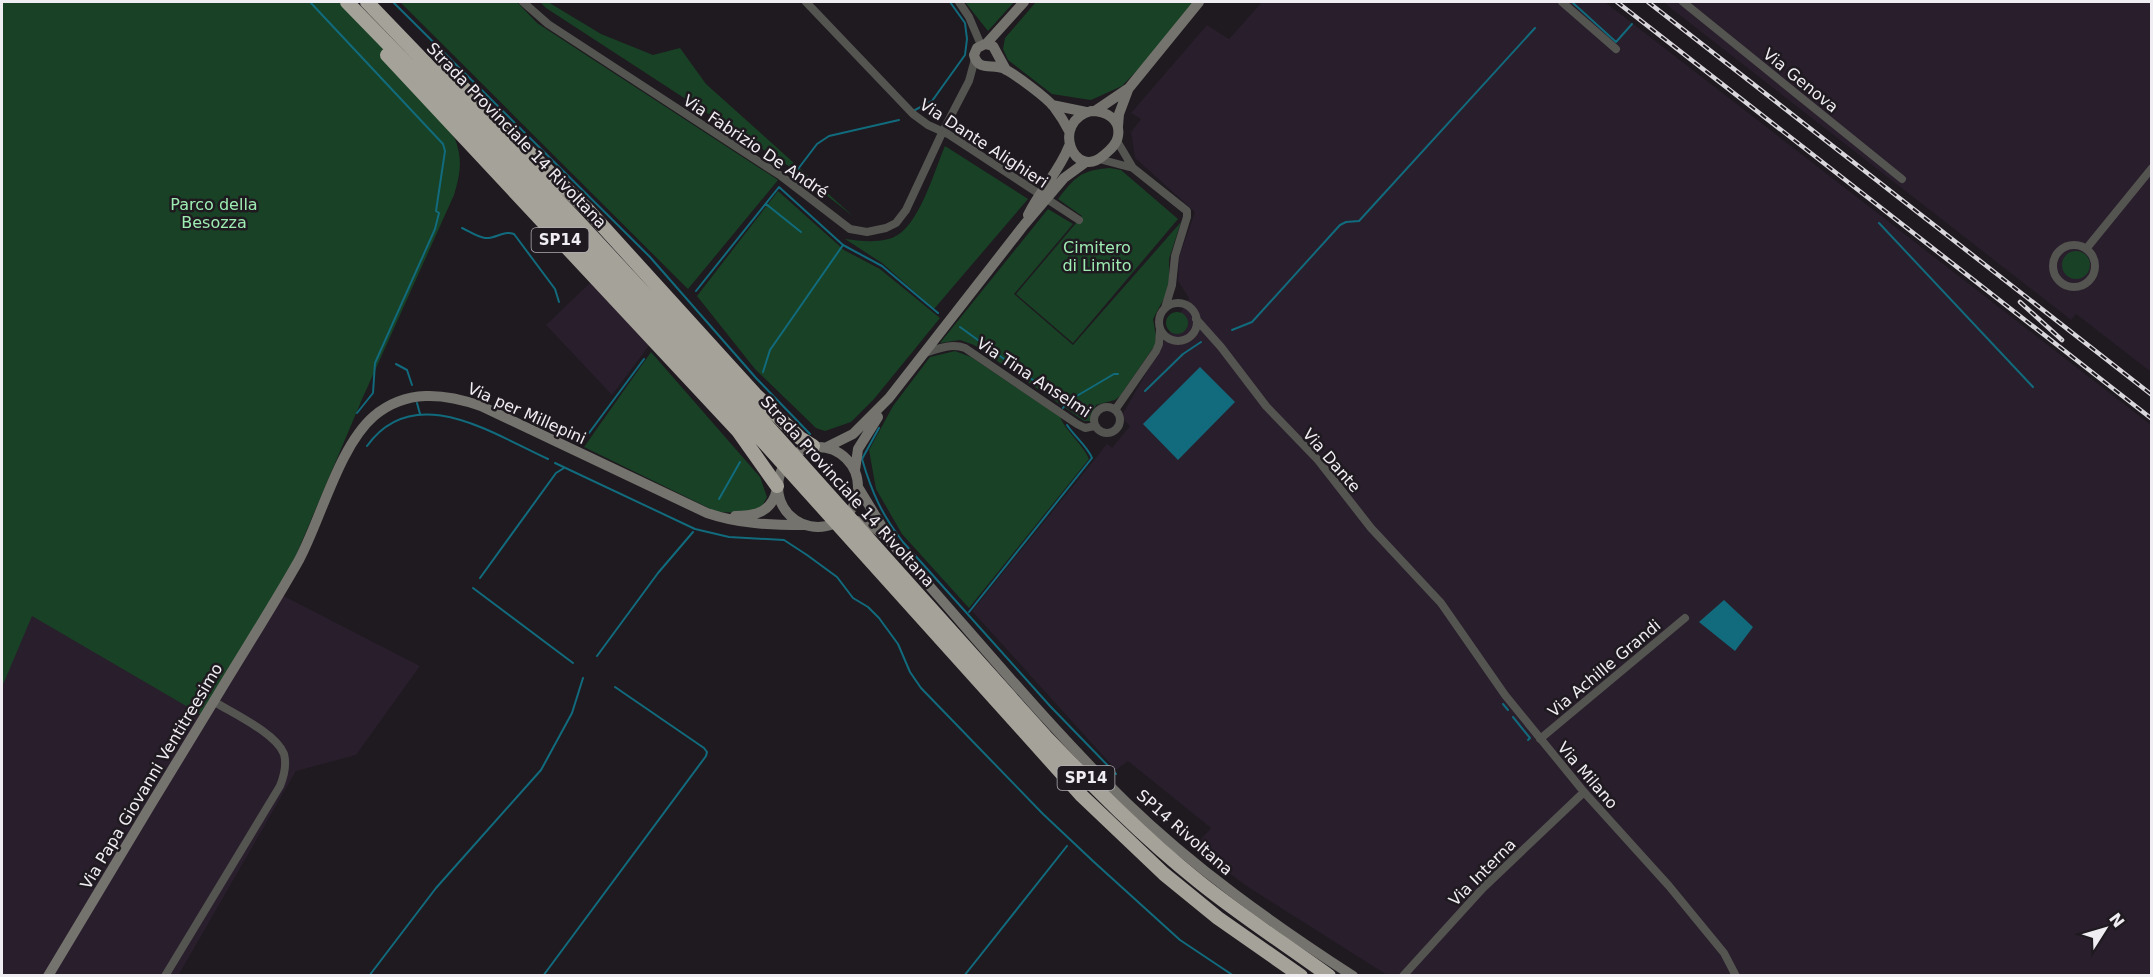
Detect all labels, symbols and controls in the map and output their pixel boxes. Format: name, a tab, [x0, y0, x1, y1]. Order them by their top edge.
street label: Strada Provinciale 14 Rivoltana	[423, 39, 610, 232]
street label: Via Genova	[1759, 44, 1842, 117]
street label: Via Fabrizio De André	[680, 91, 832, 202]
street label: Via Dante Alighieri	[916, 95, 1051, 192]
park label: Parco della Besozza	[170, 195, 258, 232]
road number: SP14	[532, 228, 588, 252]
park label: Cimitero di Limito	[1062, 238, 1132, 275]
street label: Via Tina Anselmi	[973, 333, 1094, 421]
street label: Via per Millepini	[465, 379, 589, 448]
street label: Strada Provinciale 14 Rivoltana	[757, 392, 938, 591]
street label: Via Dante	[1299, 425, 1364, 496]
street label: Via Achille Grandi	[1544, 616, 1665, 721]
street label: Via Papa Giovanni Ventitreesimo	[76, 660, 227, 893]
street label: Via Milano	[1553, 738, 1622, 813]
road number: SP14	[1058, 766, 1114, 790]
street label: SP14 Rivoltana	[1133, 786, 1236, 879]
street label: Via Interna	[1445, 835, 1520, 910]
north arrow	[2075, 899, 2135, 959]
text: N	[2105, 909, 2128, 931]

